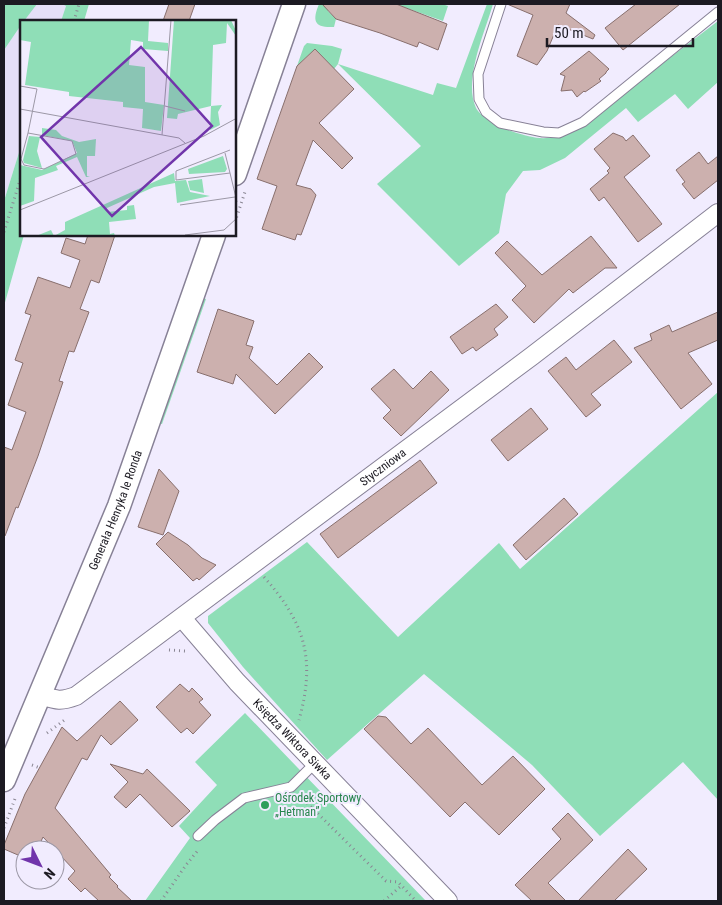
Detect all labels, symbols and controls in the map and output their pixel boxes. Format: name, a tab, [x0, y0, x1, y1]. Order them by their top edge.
scale bar	[547, 15, 693, 47]
inset map	[20, 20, 236, 236]
text: 50 m	[554, 24, 584, 42]
street label: Styczniowa	[357, 445, 409, 489]
street label: Generała Henryka le Ronda	[86, 448, 145, 572]
street label: Księdza Wiktora Siwka	[250, 696, 335, 783]
place label: Ośrodek Sportowy „Hetman”	[275, 791, 361, 819]
marker: Ośrodek Sportowy „Hetman”	[259, 799, 271, 811]
north arrow	[15, 840, 65, 890]
text: N	[41, 865, 58, 882]

